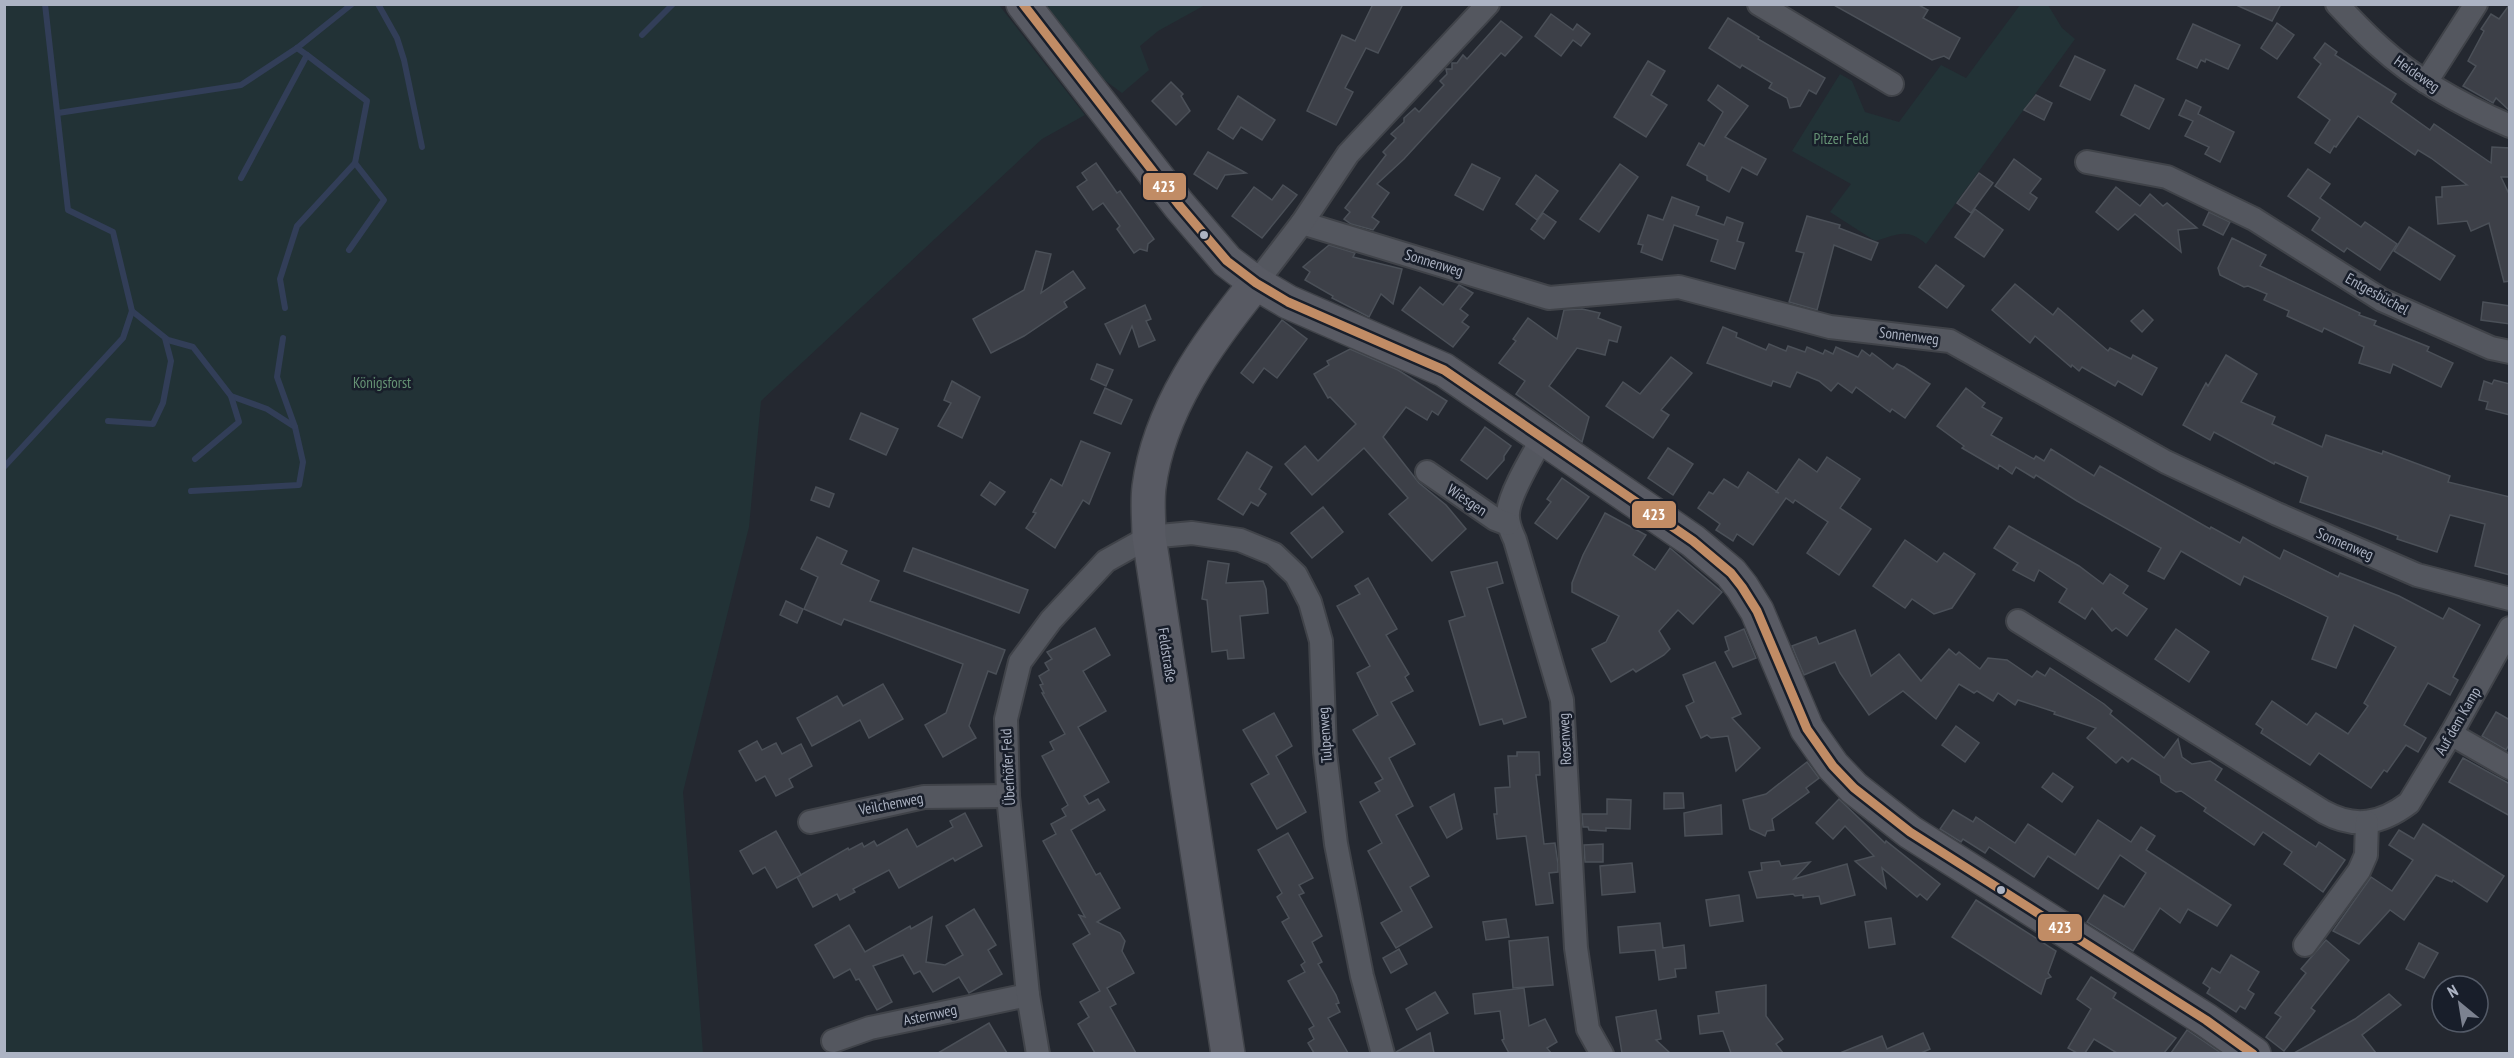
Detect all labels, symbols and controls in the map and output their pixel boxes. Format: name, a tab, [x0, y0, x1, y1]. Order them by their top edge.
street label: Heideweg	[2391, 51, 2444, 96]
park label: Pitzer Feld	[1813, 129, 1869, 148]
line badge: 423	[1142, 172, 1187, 201]
text: 423	[1153, 176, 1175, 196]
unlabelled marker	[1198, 229, 1210, 241]
street label: Sonnenweg	[1403, 245, 1466, 280]
street label: Entgesbüchel	[2342, 268, 2413, 319]
street label: Sonnenweg	[1878, 322, 1940, 349]
park label: Königsforst	[353, 373, 411, 392]
street label: Wiesgen	[1444, 479, 1491, 520]
line badge: 423	[1631, 500, 1677, 529]
text: 423	[1643, 504, 1665, 524]
street label: Sonnenweg	[2314, 523, 2377, 564]
street label: Feldstraße	[1154, 626, 1181, 684]
street label: Auf dem Kamp	[2430, 683, 2485, 758]
street label: Tulpenweg	[1313, 706, 1336, 764]
street label: Rosenweg	[1554, 712, 1575, 766]
street label: Überhöfer Feld	[996, 728, 1019, 806]
street label: Veilchenweg	[856, 788, 925, 819]
unlabelled marker	[1995, 884, 2007, 896]
line badge: 423	[2037, 913, 2083, 942]
text: 423	[2049, 917, 2071, 937]
north arrow	[2430, 974, 2490, 1034]
text: N	[2444, 980, 2461, 1002]
street label: Asternweg	[901, 1000, 958, 1029]

